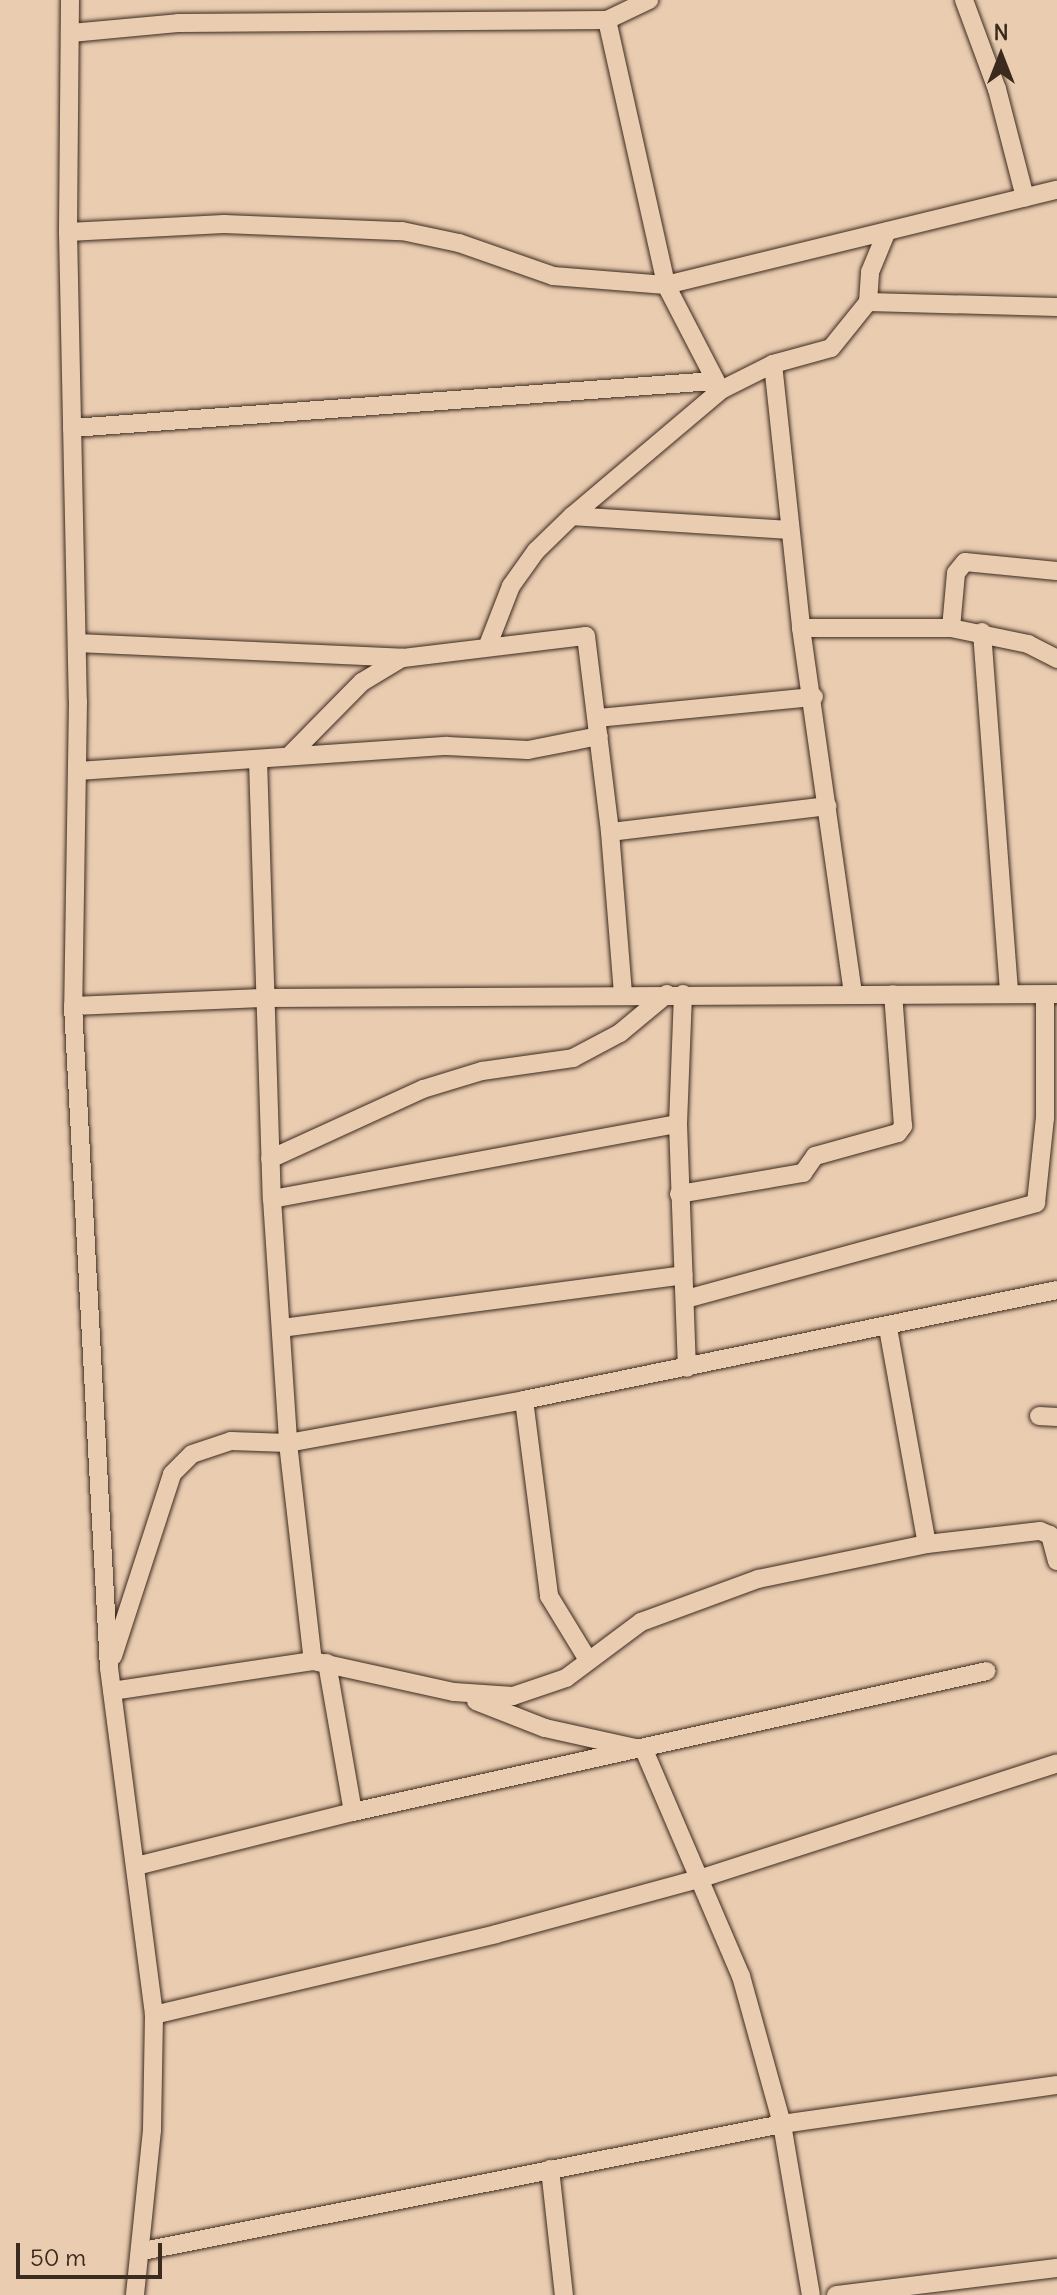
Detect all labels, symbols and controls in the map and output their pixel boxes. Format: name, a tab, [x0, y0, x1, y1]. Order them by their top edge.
north arrow	[961, 16, 1041, 96]
text: N	[993, 18, 1009, 46]
scale bar	[20, 2227, 166, 2277]
text: 50 m	[30, 2242, 86, 2272]

